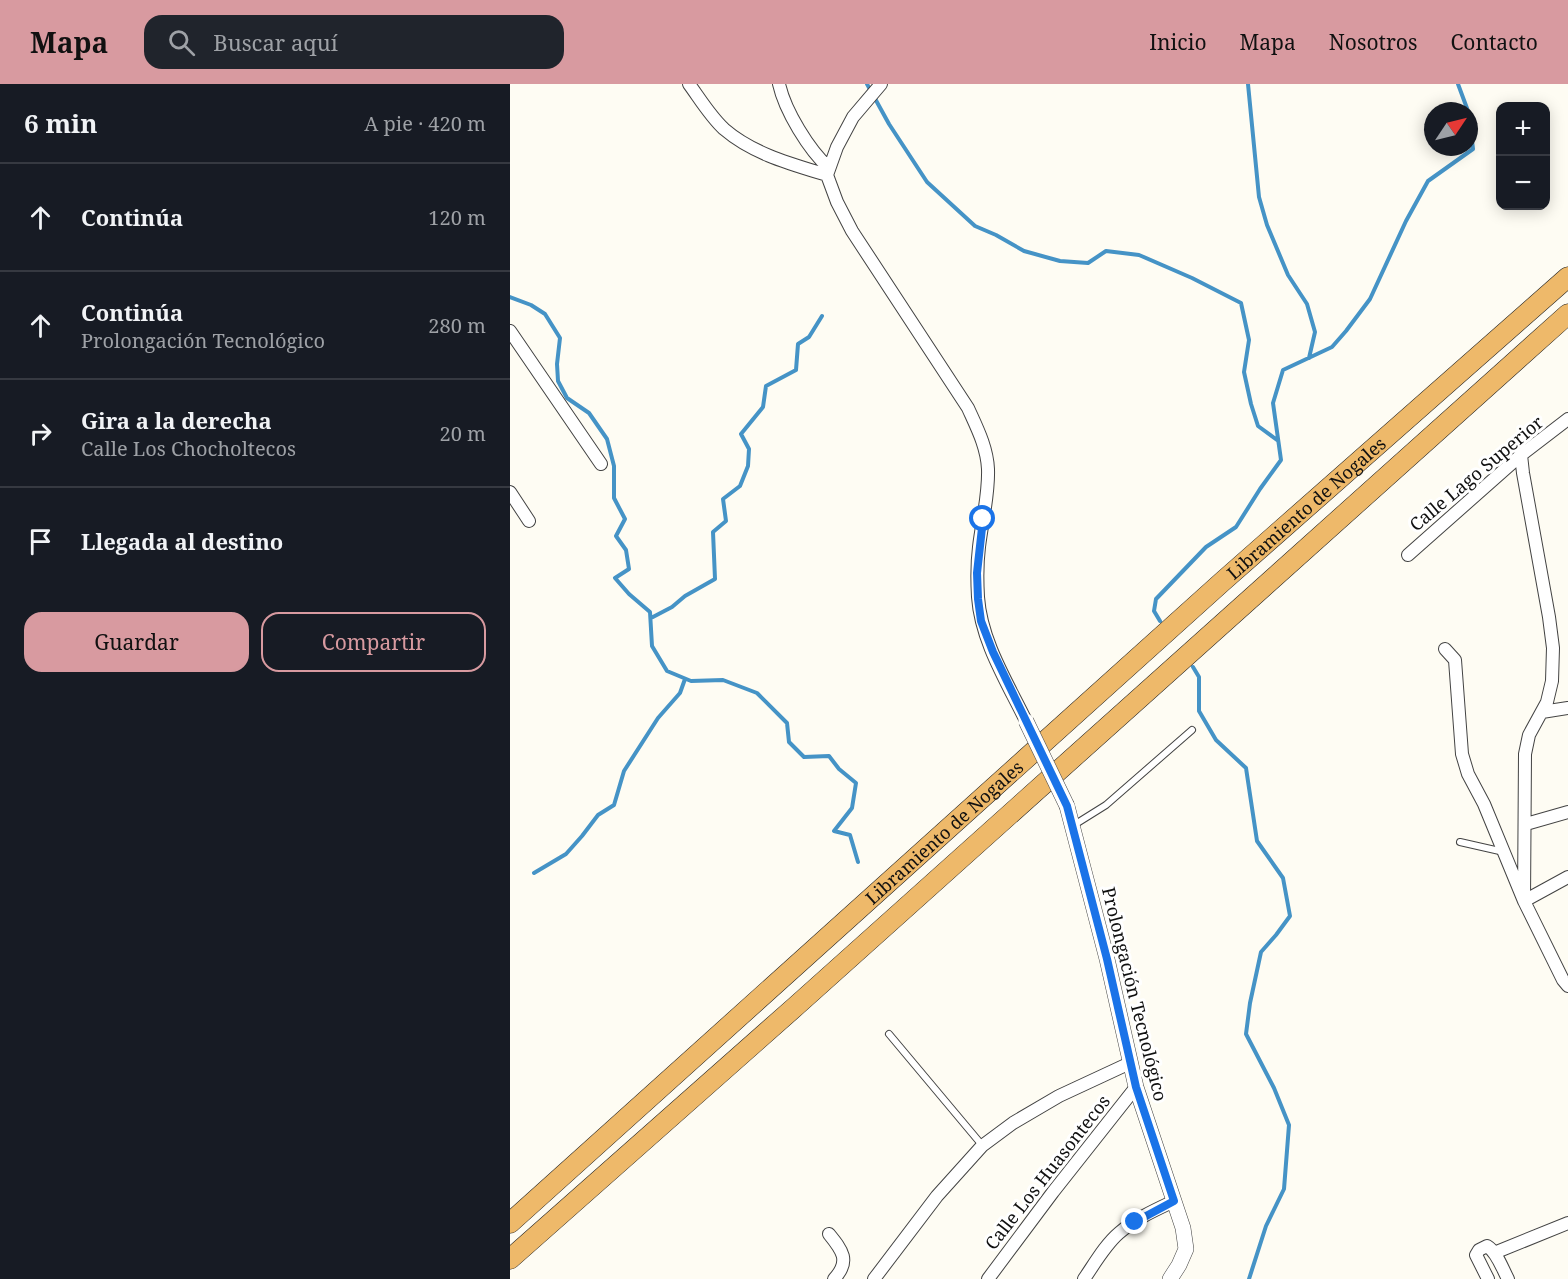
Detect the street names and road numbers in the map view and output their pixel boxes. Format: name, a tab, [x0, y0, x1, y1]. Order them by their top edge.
street label: Calle Lago Superior	[1404, 410, 1548, 536]
street label: Libramiento de Nogales	[1221, 431, 1391, 585]
street label: Libramiento de Nogales	[860, 755, 1028, 910]
street label: Prolongación Tecnológico	[1097, 885, 1173, 1103]
street label: Calle Los Huasontecos	[979, 1090, 1115, 1254]

